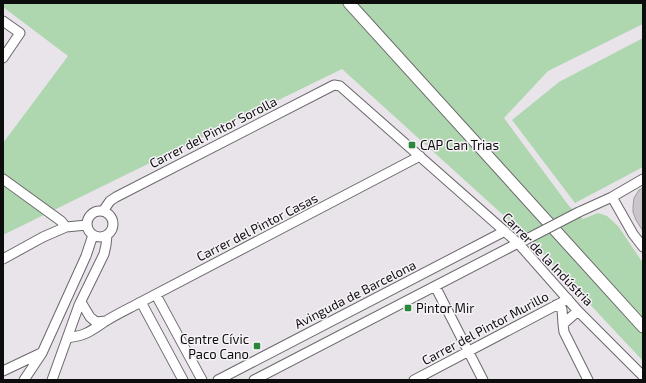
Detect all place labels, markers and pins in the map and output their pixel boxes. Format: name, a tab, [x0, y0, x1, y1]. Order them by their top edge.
place label: CAP Can Trias	[420, 137, 499, 153]
marker: CAP Can Trias	[407, 140, 417, 150]
place label: Pintor Mir	[416, 300, 474, 316]
marker: Pintor Mir	[403, 303, 413, 313]
place label: Centre Cívic Paco Cano	[180, 331, 249, 362]
marker: Centre Cívic Paco Cano	[252, 341, 262, 351]

